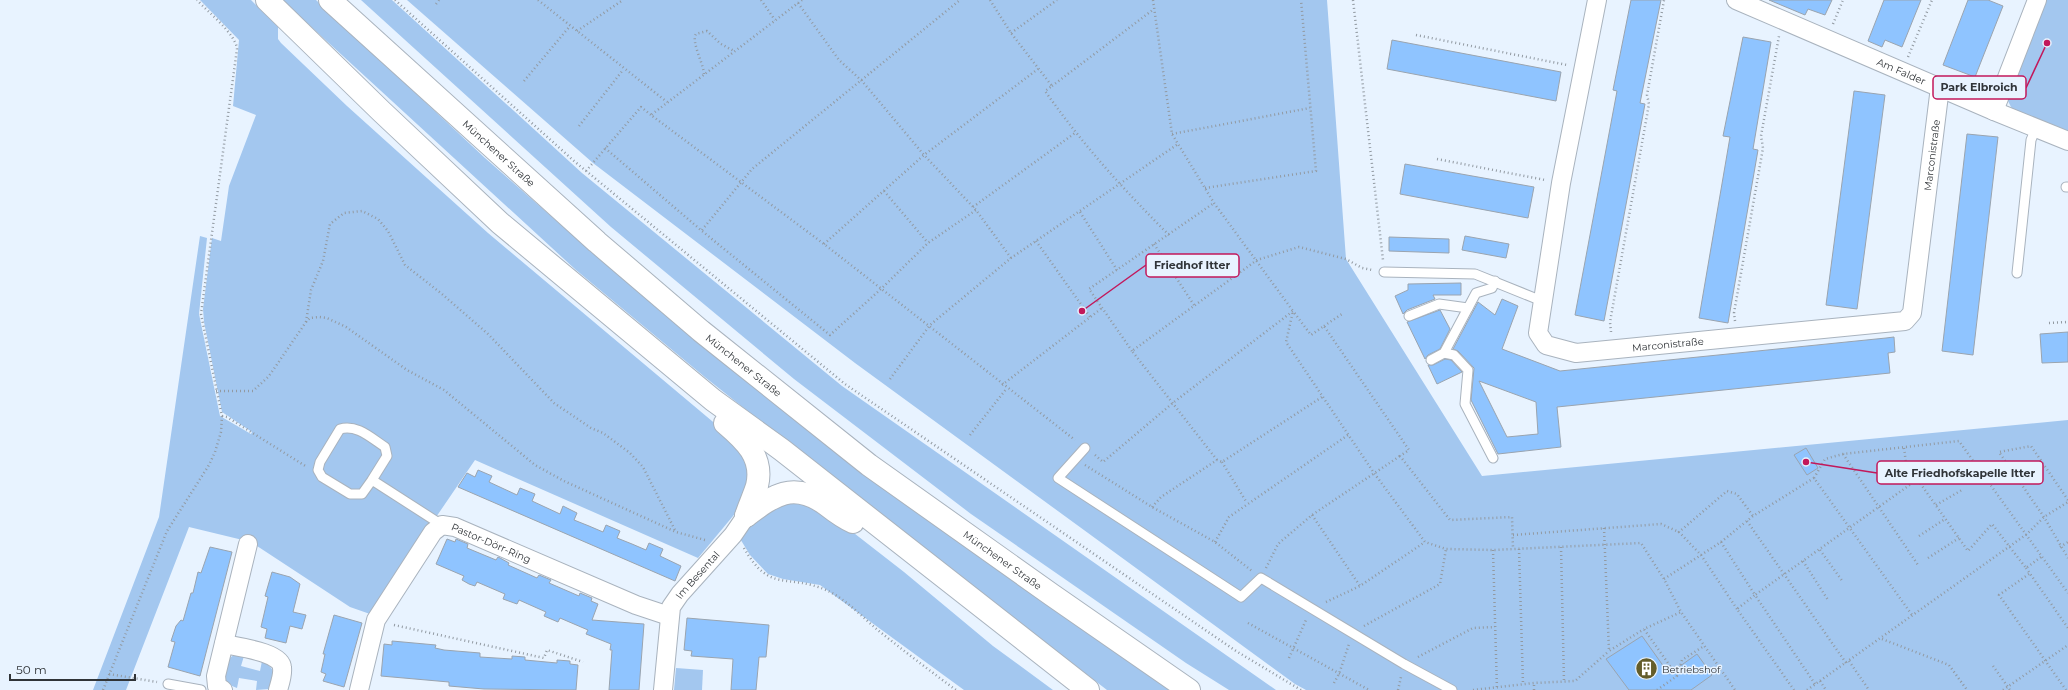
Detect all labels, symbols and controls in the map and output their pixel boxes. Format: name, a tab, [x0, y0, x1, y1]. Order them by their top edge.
street label: Am Falder	[1875, 55, 1928, 87]
callout: Park Elbroich	[1933, 76, 2026, 99]
text: Park Elbroich	[1940, 80, 2018, 94]
street label: Münchener Straße	[460, 117, 538, 189]
street label: Marconistraße	[1921, 119, 1942, 192]
callout: Friedhof Itter	[1146, 254, 1239, 277]
text: Friedhof Itter	[1154, 258, 1230, 272]
street label: Münchener Straße	[703, 331, 784, 399]
street label: Marconistraße	[1631, 334, 1704, 354]
callout: Alte Friedhofskapelle Itter	[1877, 461, 2043, 484]
text: Alte Friedhofskapelle Itter	[1884, 466, 2035, 480]
street label: Pastor-Dörr-Ring	[450, 520, 533, 566]
street label: Münchener Straße	[961, 528, 1044, 592]
street label: Im Besental	[672, 548, 722, 601]
scale bar	[10, 656, 135, 682]
building icon: Betriebshof	[1634, 656, 1660, 682]
text: 50 m	[16, 662, 47, 677]
place label: Betriebshof	[1662, 663, 1721, 676]

